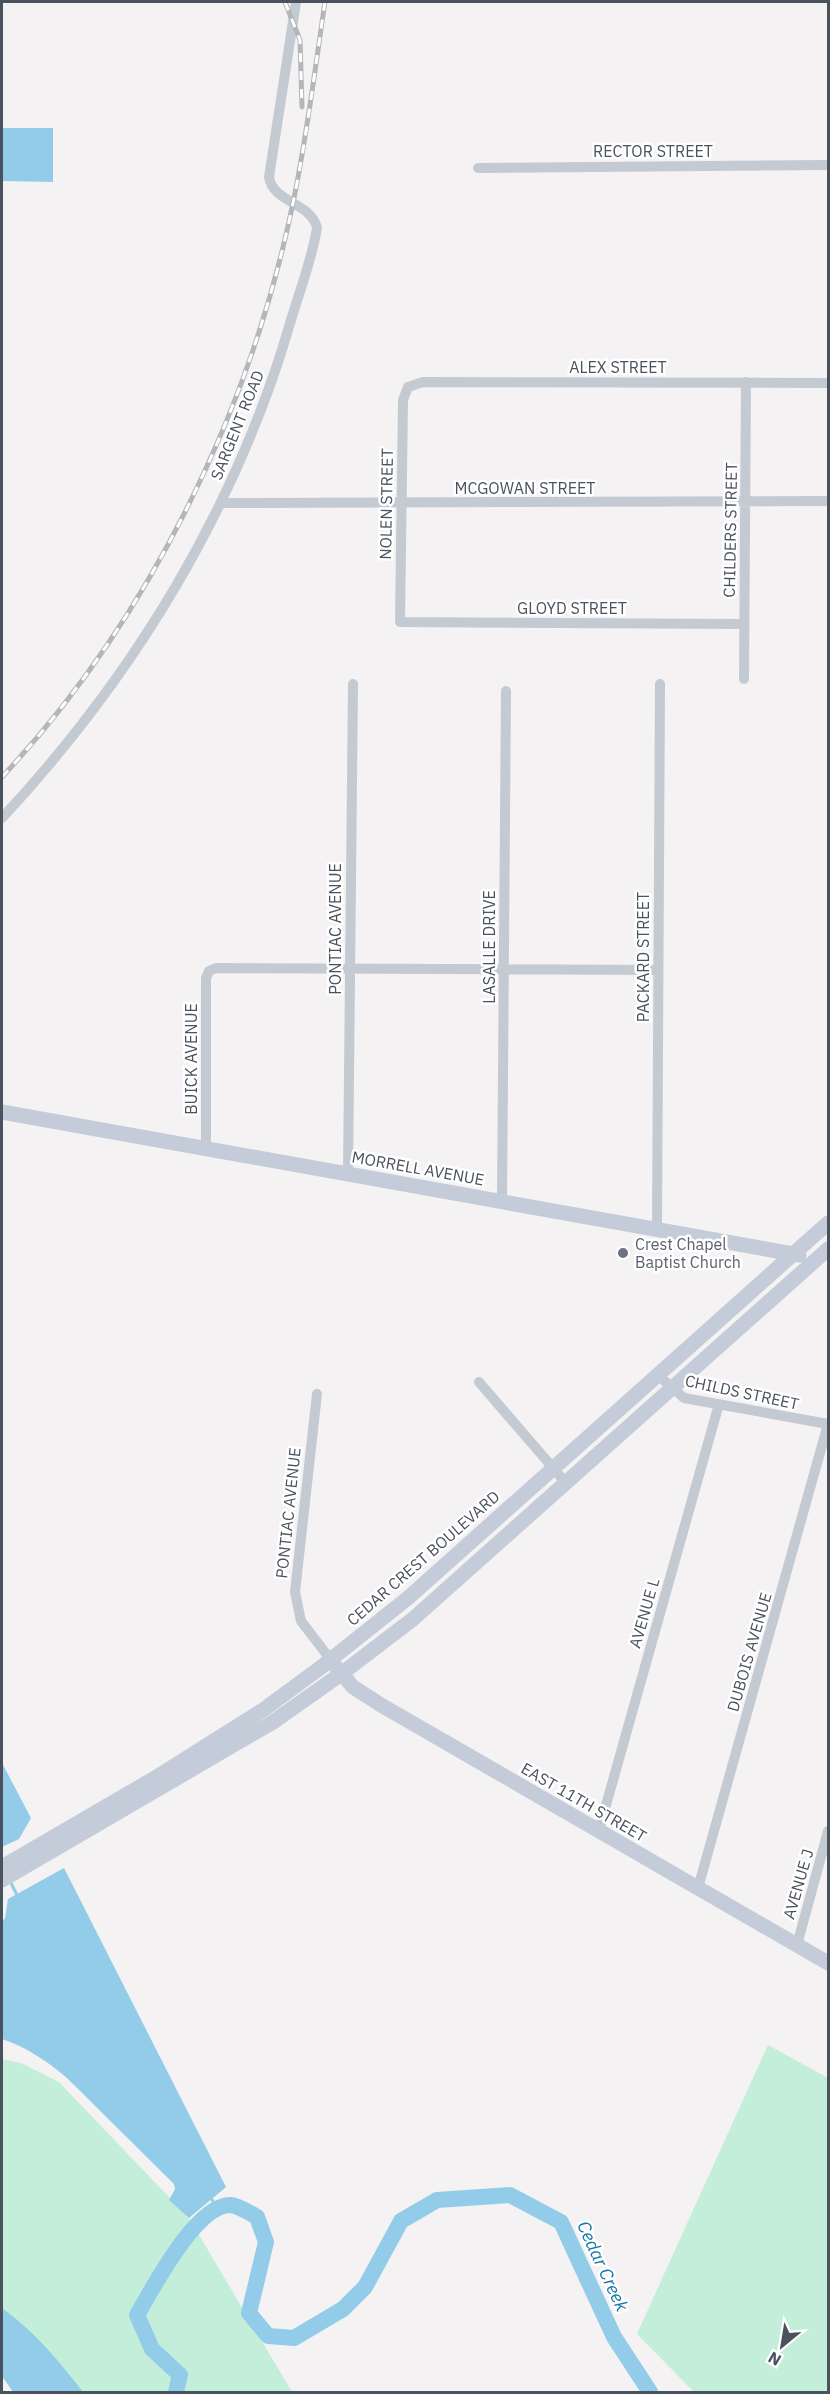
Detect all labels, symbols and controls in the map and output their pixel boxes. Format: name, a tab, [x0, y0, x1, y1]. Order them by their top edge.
street label: RECTOR STREET	[593, 141, 713, 161]
street label: ALEX STREET	[569, 357, 667, 377]
street label: SARGENT ROAD	[206, 367, 268, 483]
street label: NOLEN STREET	[375, 448, 397, 560]
street label: CHILDERS STREET	[719, 462, 741, 598]
street label: MCGOWAN STREET	[455, 478, 596, 498]
street label: GLOYD STREET	[517, 598, 627, 618]
street label: PONTIAC AVENUE	[325, 863, 345, 995]
street label: LASALLE DRIVE	[479, 890, 499, 1004]
street label: PACKARD STREET	[633, 892, 653, 1022]
street label: BUICK AVENUE	[181, 1003, 201, 1115]
street label: MORRELL AVENUE	[350, 1147, 486, 1189]
place label: Crest Chapel Baptist Church	[635, 1234, 741, 1272]
marker: Crest Chapel Baptist Church	[616, 1246, 630, 1260]
street label: CHILDS STREET	[683, 1370, 801, 1414]
street label: PONTIAC AVENUE	[271, 1446, 305, 1580]
street label: CEDAR CREST BOULEVARD	[343, 1486, 503, 1630]
street label: AVENUE L	[624, 1576, 664, 1650]
street label: DUBOIS AVENUE	[722, 1590, 776, 1714]
street label: EAST 11TH STREET	[518, 1758, 650, 1846]
street label: AVENUE J	[778, 1847, 818, 1921]
water label: Cedar Creek	[572, 2217, 634, 2315]
north arrow	[752, 2316, 812, 2376]
text: N	[764, 2347, 785, 2371]

